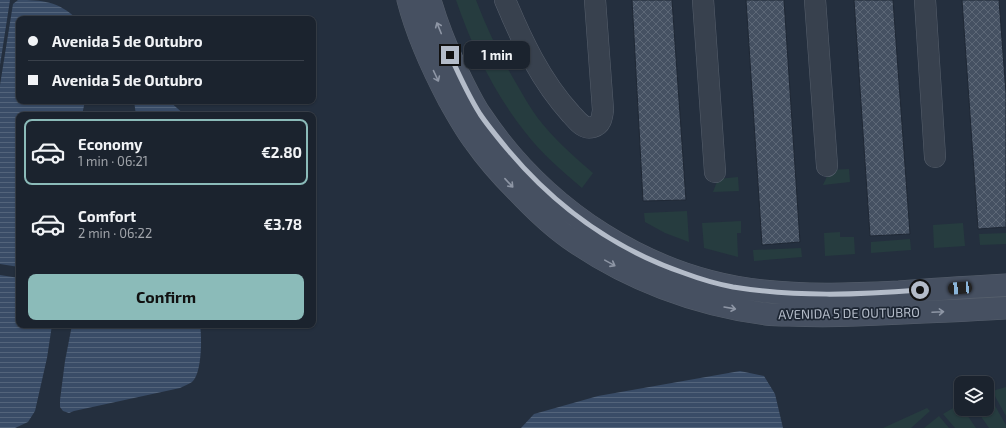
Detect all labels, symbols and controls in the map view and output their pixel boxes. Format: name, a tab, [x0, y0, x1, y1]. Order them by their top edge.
one-way arrow	[435, 23, 442, 35]
text: Avenida 5 de Outubro	[52, 32, 203, 50]
callout: 1 min	[464, 41, 530, 69]
route end	[441, 46, 459, 64]
text: 1 min	[481, 47, 513, 63]
one-way arrow	[433, 69, 440, 81]
text: Avenida 5 de Outubro	[52, 71, 203, 89]
icon: car	[30, 134, 66, 170]
text: Economy	[78, 135, 143, 153]
text: €2.80	[261, 143, 302, 161]
text: 1 min · 06:21	[78, 153, 148, 169]
one-way arrow	[504, 178, 514, 188]
icon: car	[30, 206, 66, 242]
text: Comfort	[78, 207, 136, 225]
text: €3.78	[263, 215, 302, 233]
text: 2 min · 06:22	[78, 225, 152, 241]
one-way arrow	[604, 260, 616, 268]
button: Confirm	[28, 274, 304, 320]
route start	[911, 281, 929, 299]
car	[948, 281, 972, 295]
one-way arrow	[723, 304, 736, 312]
street label: AVENIDA 5 DE OUTUBRO	[778, 304, 920, 322]
one-way arrow	[931, 308, 944, 315]
map controls	[954, 376, 994, 416]
button: layers	[954, 376, 994, 416]

